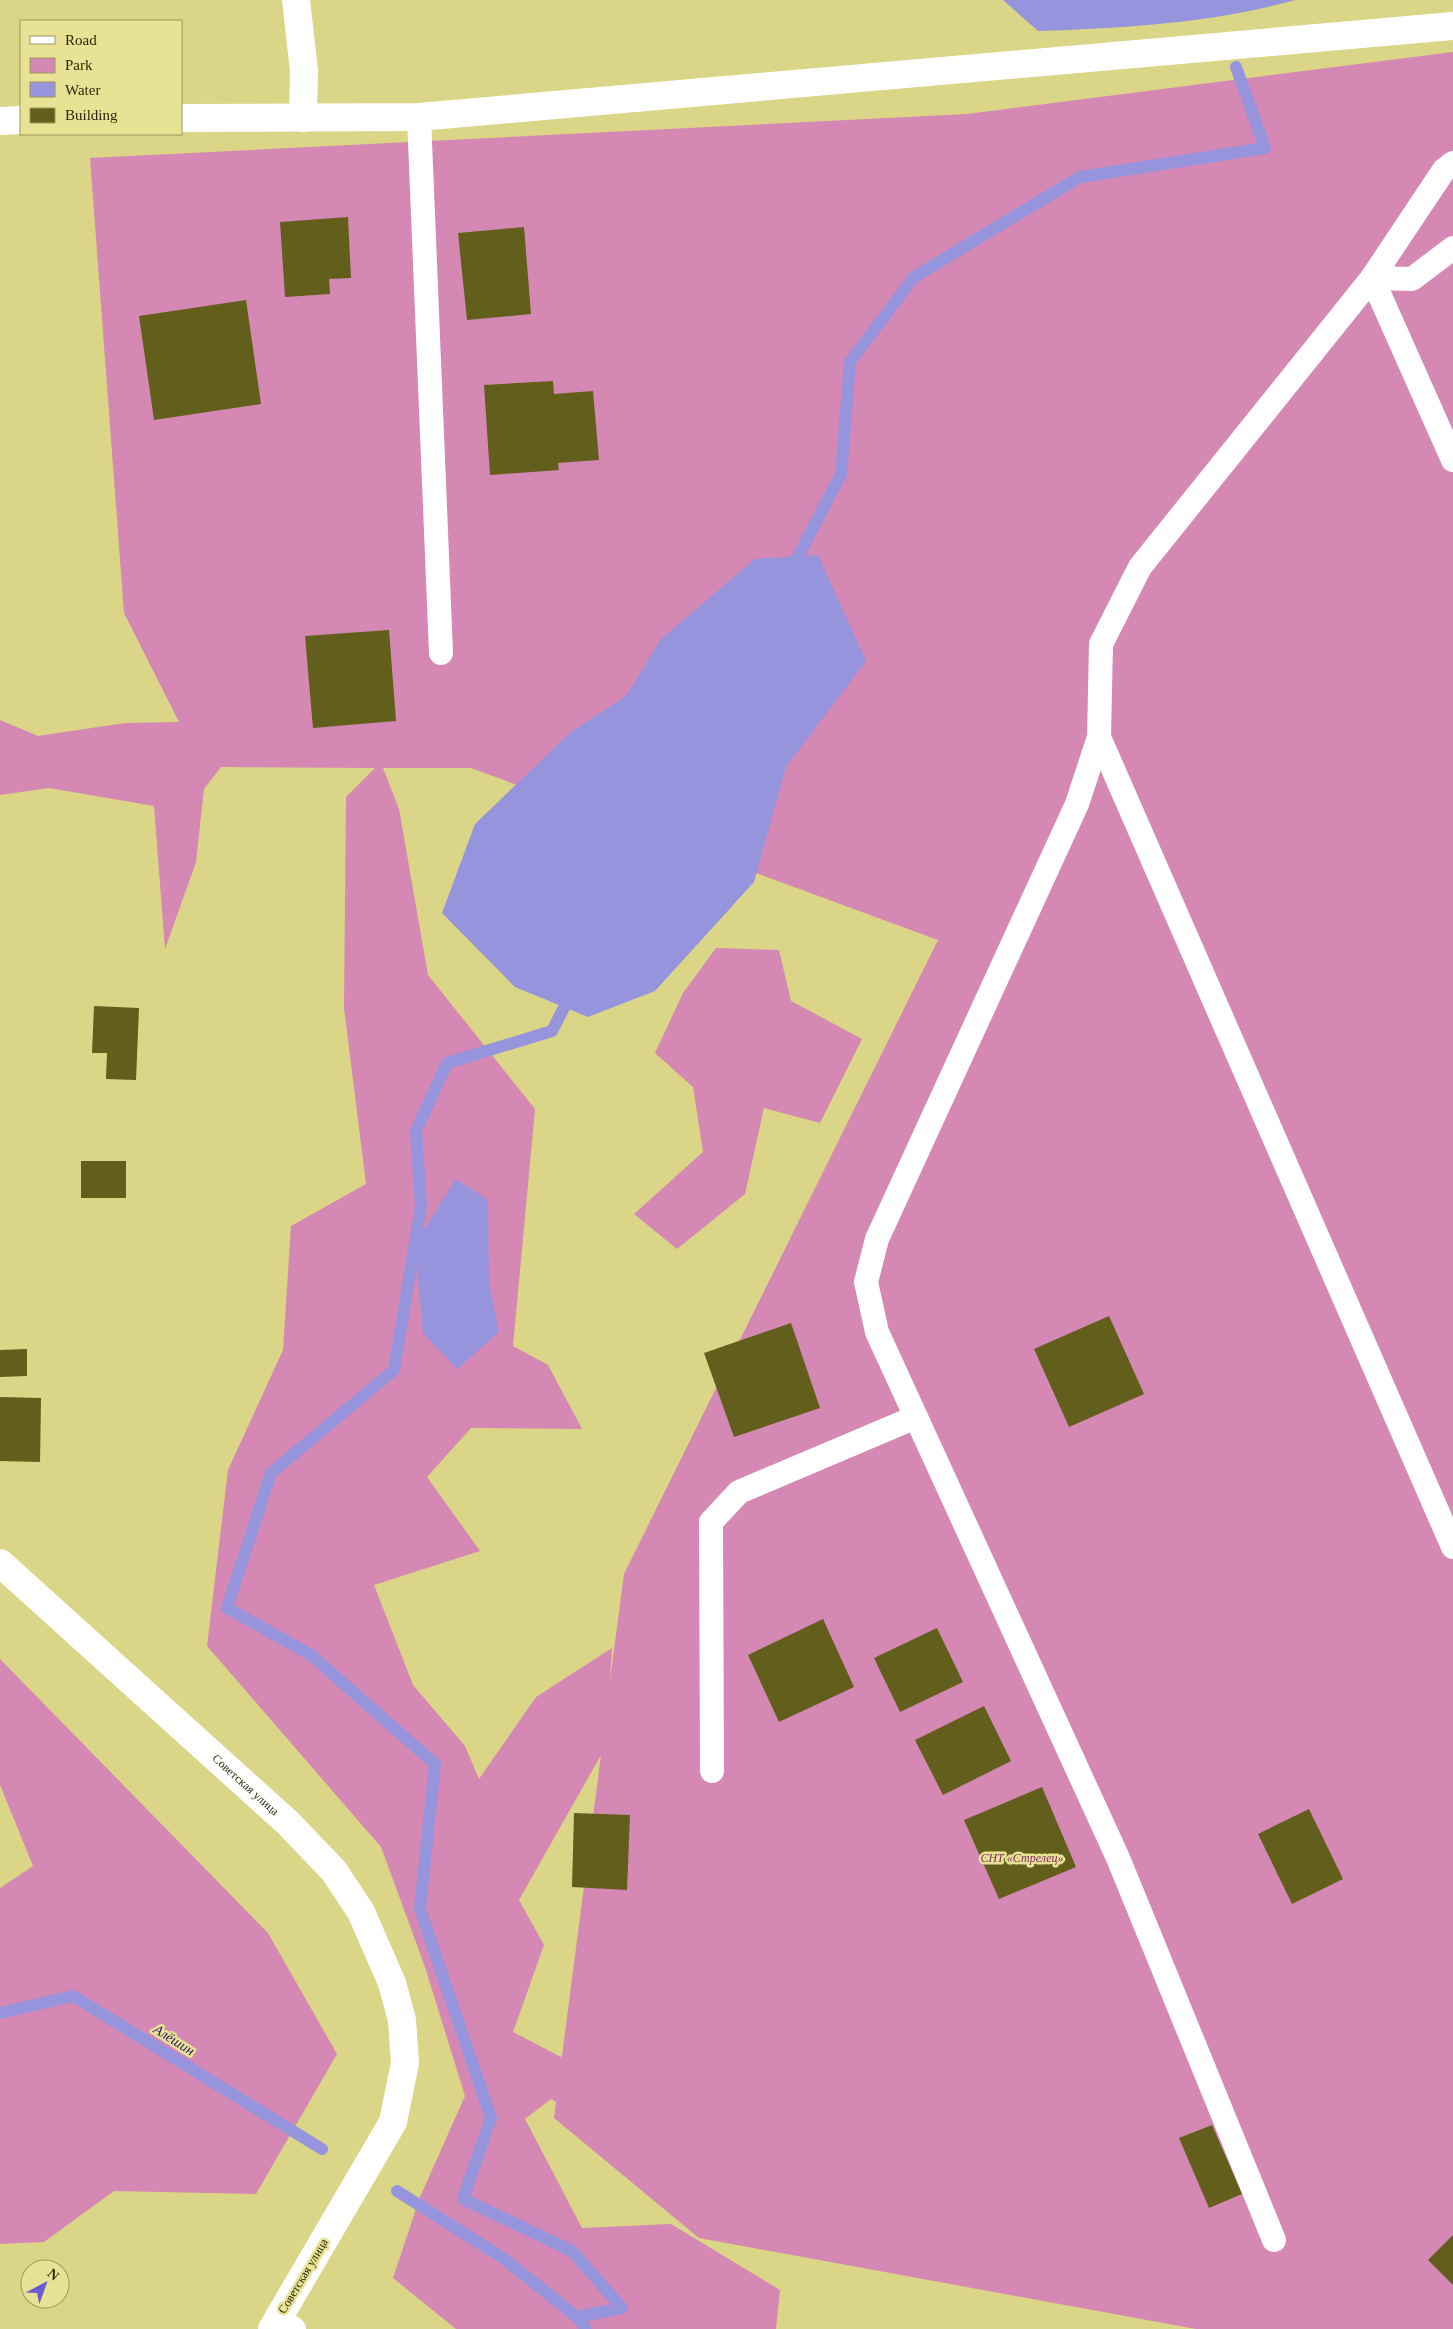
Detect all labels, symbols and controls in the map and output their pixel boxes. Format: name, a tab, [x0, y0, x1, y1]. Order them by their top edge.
legend	[20, 20, 182, 135]
text: Road	[65, 32, 97, 48]
text: Park	[65, 57, 93, 73]
text: Water	[65, 82, 100, 98]
text: Building	[65, 107, 118, 123]
street label: Советская улица	[210, 1751, 282, 1819]
park label: СНТ «Стрелец»	[980, 1851, 1064, 1865]
water label: Алёшин	[150, 2021, 197, 2058]
street label: Советская улица	[275, 2235, 331, 2316]
north arrow	[20, 2259, 70, 2309]
text: N	[44, 2266, 62, 2284]

